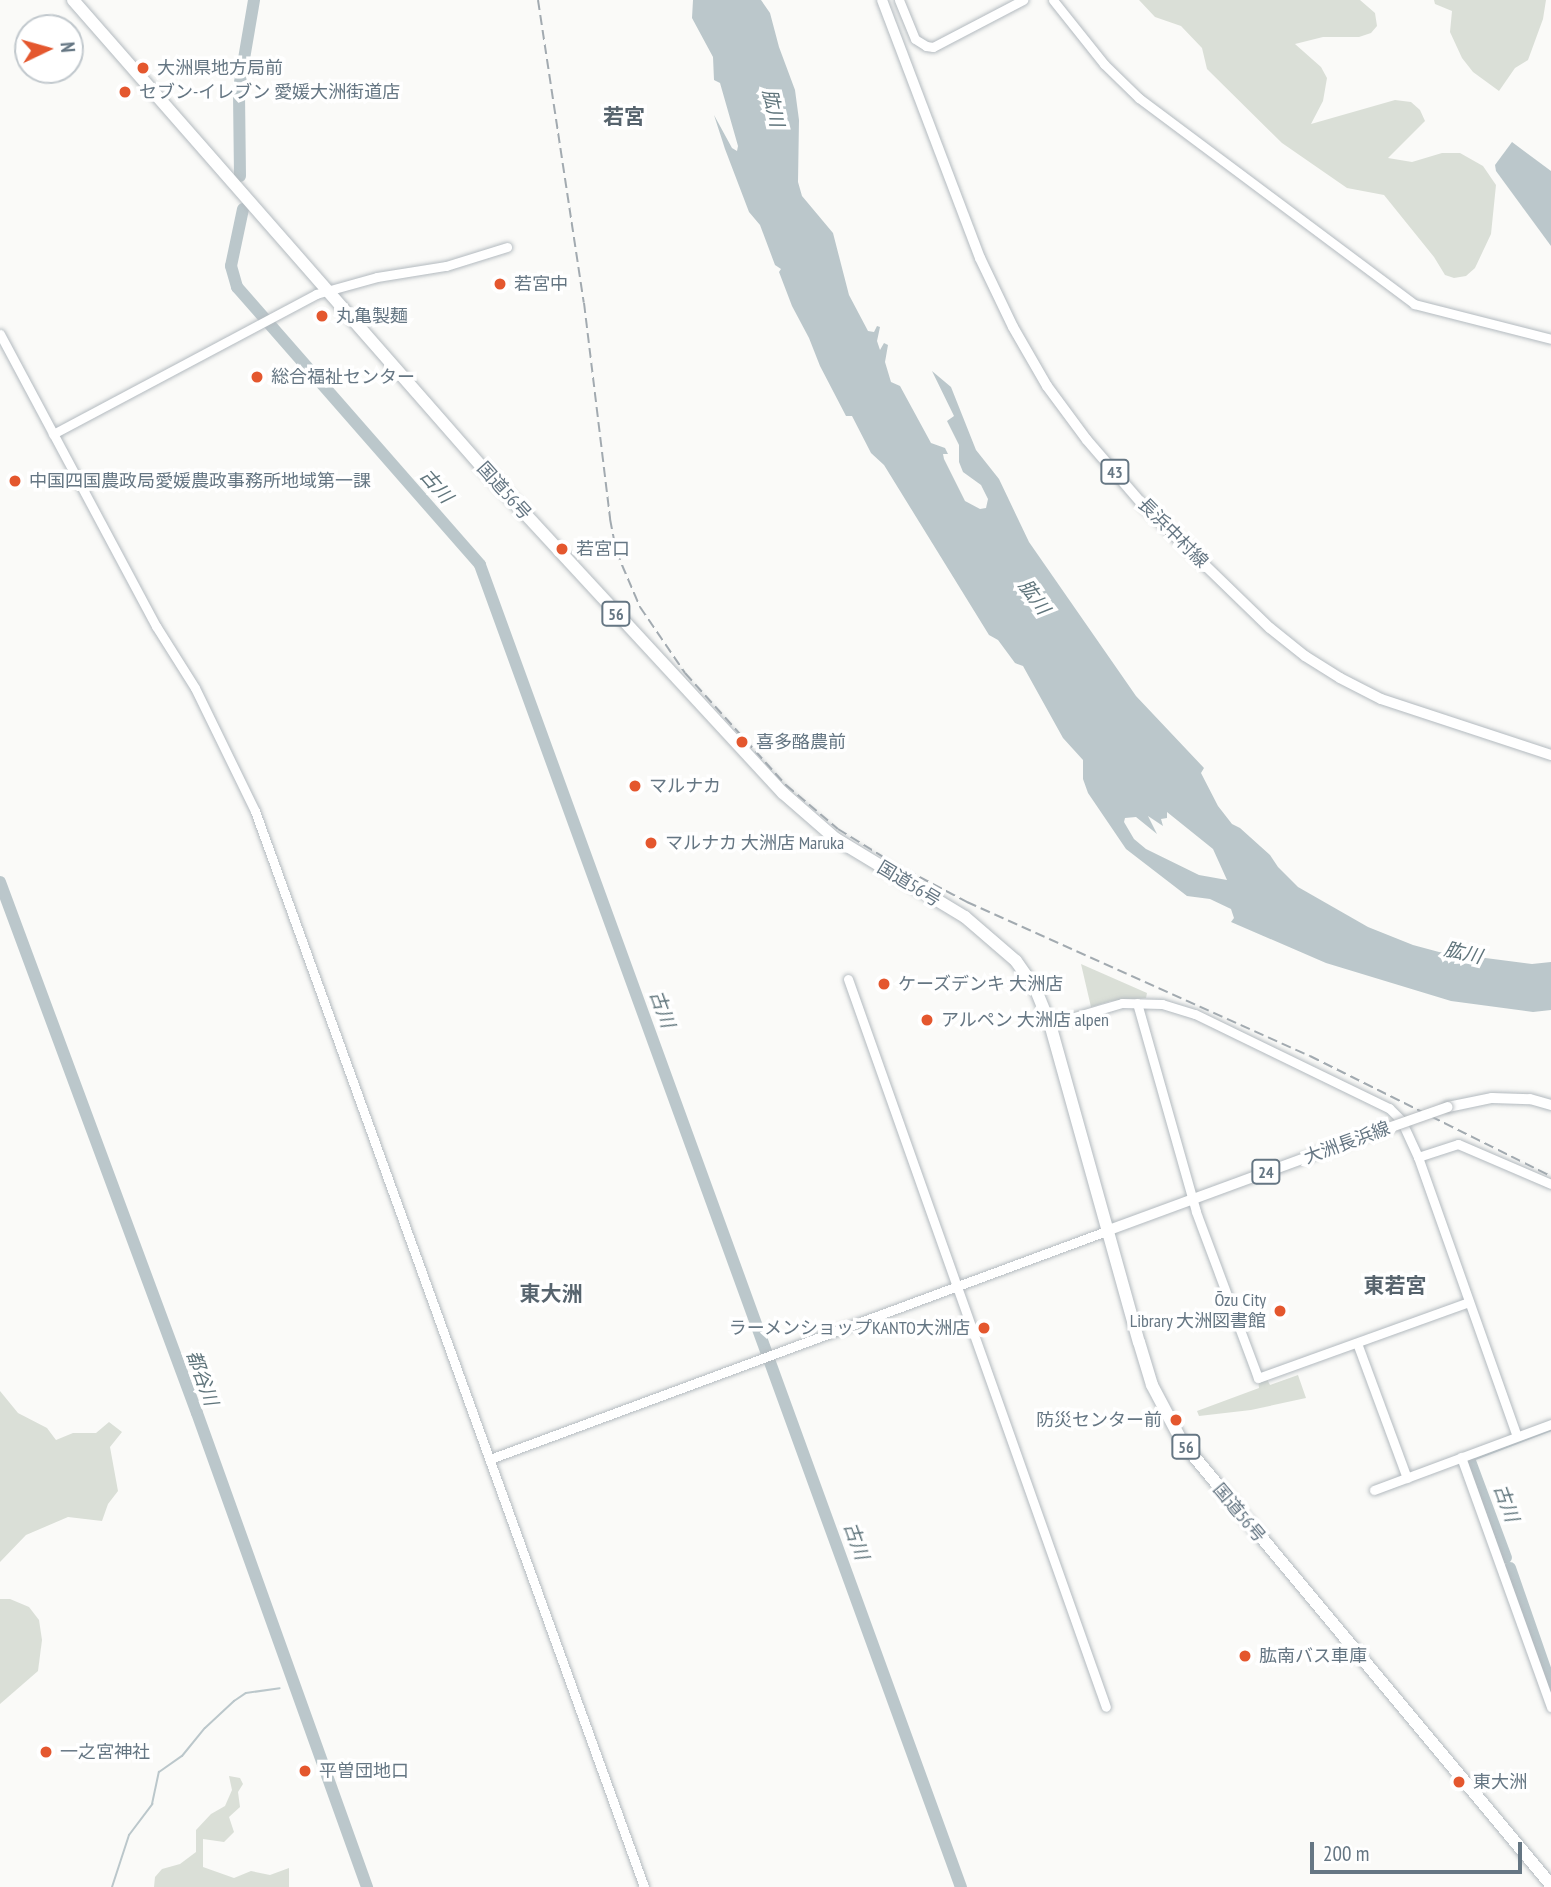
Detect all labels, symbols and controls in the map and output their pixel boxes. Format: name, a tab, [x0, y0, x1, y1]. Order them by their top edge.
north arrow	[14, 14, 84, 84]
text: N	[56, 41, 80, 53]
place label: 大洲県地方局前	[157, 57, 283, 79]
marker: 大洲県地方局前	[135, 60, 151, 76]
place label: セブン-イレブン 愛媛大洲街道店	[139, 81, 400, 103]
marker: セブン-イレブン 愛媛大洲街道店	[117, 84, 133, 100]
water label: 肱川	[758, 87, 788, 129]
district label: 若宮	[603, 104, 645, 130]
place label: 若宮中	[514, 273, 568, 295]
marker: 若宮中	[492, 276, 508, 292]
place label: 丸亀製麺	[336, 305, 408, 327]
marker: 丸亀製麺	[314, 308, 330, 324]
place label: 総合福祉センター	[271, 366, 415, 388]
marker: 総合福祉センター	[249, 369, 265, 385]
street label: 国道56号	[472, 458, 536, 524]
road number: 43	[1099, 460, 1131, 485]
water label: 古川	[415, 464, 457, 508]
place label: 中国四国農政局愛媛農政事務所地域第一課	[29, 470, 371, 492]
marker: 中国四国農政局愛媛農政事務所地域第一課	[7, 473, 23, 489]
street label: 長浜中村線	[1134, 494, 1212, 572]
place label: 若宮口	[576, 538, 630, 560]
marker: 若宮口	[554, 541, 570, 557]
water label: 肱川	[1014, 575, 1054, 619]
road number: 56	[600, 601, 632, 626]
place label: 喜多酪農前	[756, 731, 846, 753]
marker: 喜多酪農前	[734, 734, 750, 750]
place label: マルナカ	[649, 775, 721, 797]
marker: マルナカ	[627, 778, 643, 794]
place label: マルナカ 大洲店 Maruka	[665, 832, 844, 854]
marker: マルナカ 大洲店 Maruka	[643, 835, 659, 851]
street label: 国道56号	[873, 857, 945, 911]
water label: 肱川	[1442, 938, 1484, 968]
place label: ケーズデンキ 大洲店	[898, 973, 1064, 995]
marker: ケーズデンキ 大洲店	[876, 976, 892, 992]
water label: 古川	[645, 987, 679, 1031]
place label: アルペン 大洲店 alpen	[941, 1009, 1109, 1031]
marker: アルペン 大洲店 alpen	[919, 1012, 935, 1028]
street label: 大洲長浜線	[1301, 1117, 1393, 1169]
road number: 24	[1250, 1160, 1282, 1184]
district label: 東若宮	[1364, 1273, 1426, 1299]
district label: 東大洲	[520, 1281, 582, 1307]
place label: Ōzu City Library 大洲図書館	[1129, 1290, 1266, 1332]
marker: Ōzu City Library 大洲図書館	[1272, 1303, 1288, 1319]
place label: ラーメンショップKANTO大洲店	[728, 1317, 970, 1339]
marker: ラーメンショップKANTO大洲店	[976, 1320, 992, 1336]
water label: 都谷川	[182, 1347, 222, 1409]
place label: 防災センター前	[1036, 1409, 1162, 1431]
marker: 防災センター前	[1168, 1412, 1184, 1428]
road number: 56	[1170, 1434, 1202, 1460]
street label: 国道56号	[1208, 1479, 1270, 1547]
water label: 古川	[1489, 1481, 1523, 1525]
water label: 古川	[839, 1519, 873, 1563]
place label: 肱南バス車庫	[1259, 1645, 1367, 1667]
marker: 肱南バス車庫	[1237, 1648, 1253, 1664]
place label: 一之宮神社	[60, 1741, 150, 1763]
marker: 一之宮神社	[38, 1744, 54, 1760]
place label: 平曽団地口	[319, 1760, 409, 1782]
marker: 平曽団地口	[297, 1763, 313, 1779]
place label: 東大洲	[1473, 1771, 1527, 1793]
marker: 東大洲	[1451, 1774, 1467, 1790]
scale bar	[1313, 1828, 1525, 1872]
text: 200 m	[1323, 1840, 1369, 1867]

